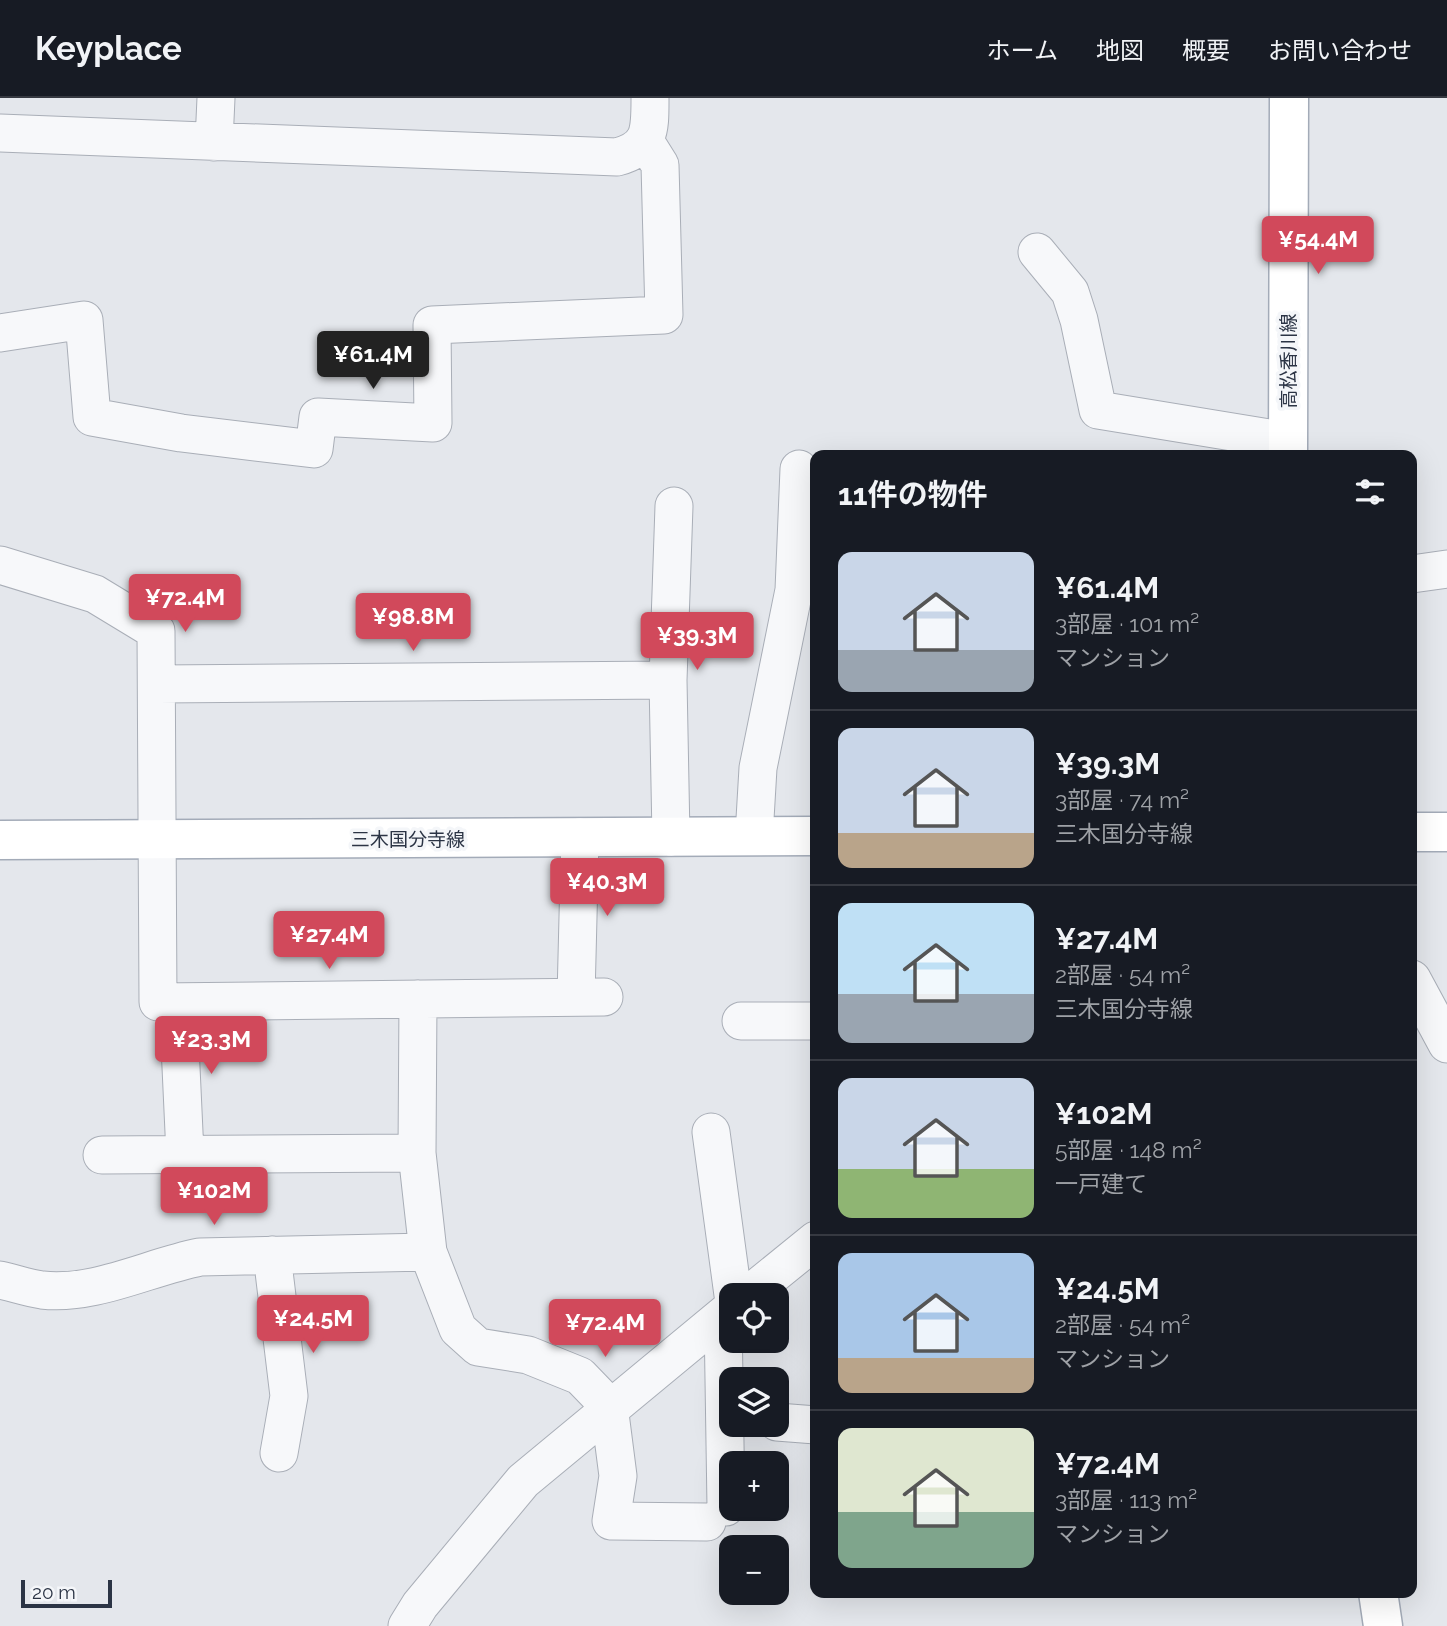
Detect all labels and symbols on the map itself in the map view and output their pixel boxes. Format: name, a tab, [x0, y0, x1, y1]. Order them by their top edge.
pin: ¥54.4M	[1261, 216, 1375, 276]
street label: 高松香川線	[1277, 313, 1299, 409]
pin: ¥61.4M	[316, 331, 430, 391]
pin: ¥72.4M	[128, 574, 242, 634]
pin: ¥98.8M	[356, 594, 470, 653]
pin: ¥39.3M	[640, 612, 754, 672]
street label: 三木国分寺線	[351, 828, 465, 850]
pin: ¥40.3M	[550, 858, 664, 918]
pin: ¥27.4M	[272, 912, 386, 971]
pin: ¥23.3M	[154, 1016, 268, 1076]
pin: ¥102M	[165, 1168, 263, 1227]
pin: ¥24.5M	[256, 1296, 370, 1355]
pin: ¥72.4M	[548, 1300, 662, 1359]
scale bar	[21, 1577, 112, 1609]

